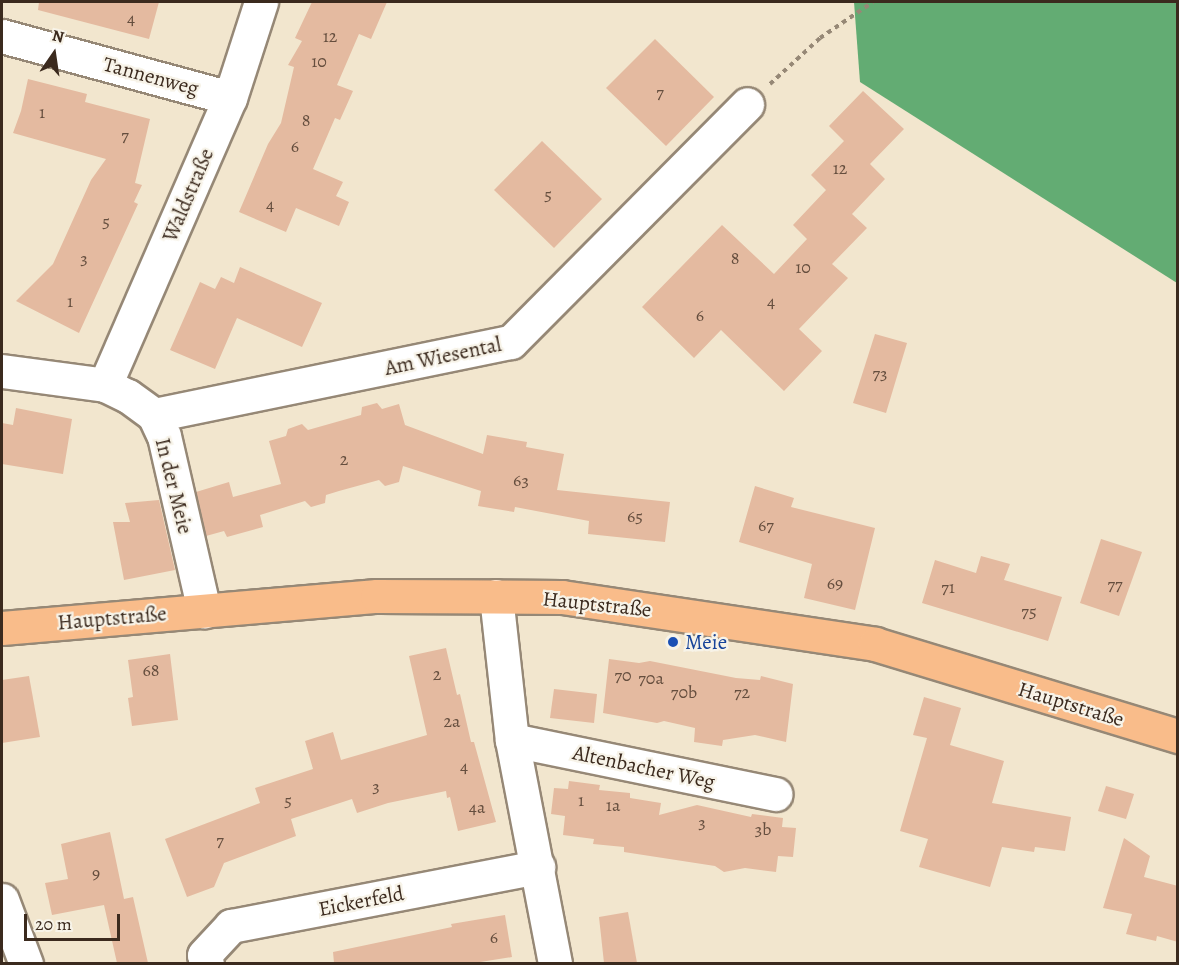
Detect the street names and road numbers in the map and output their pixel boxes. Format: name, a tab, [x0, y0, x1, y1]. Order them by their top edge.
street label: Tannenweg	[100, 51, 202, 101]
street label: Waldstraße	[157, 145, 219, 245]
street label: Am Wiesental	[382, 331, 504, 381]
street label: In der Meie	[150, 435, 198, 537]
street label: Hauptstraße	[541, 586, 653, 622]
street label: Hauptstraße	[56, 601, 168, 635]
street label: Hauptstraße	[1015, 676, 1127, 732]
street label: Altenbacher Weg	[571, 740, 717, 794]
street label: Eickerfeld	[316, 880, 406, 922]

